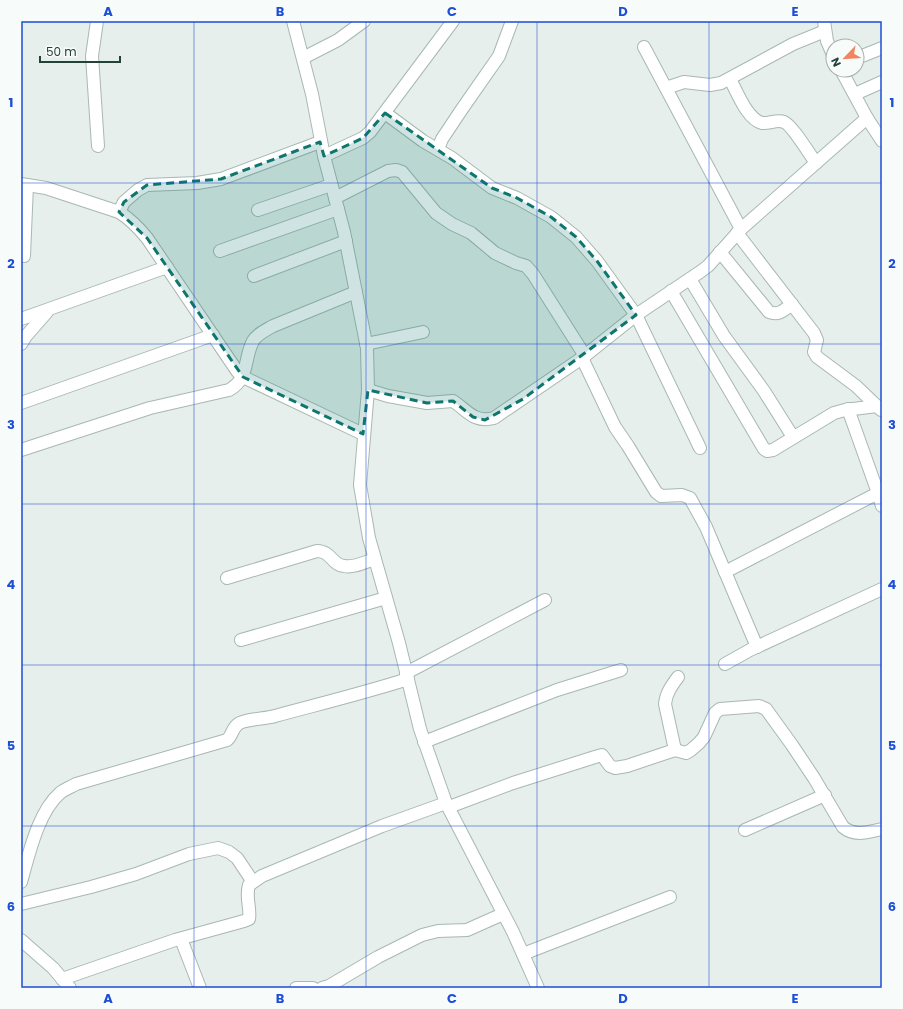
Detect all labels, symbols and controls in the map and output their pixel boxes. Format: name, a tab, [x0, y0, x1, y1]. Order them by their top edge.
text: A	[103, 2, 113, 21]
text: B	[276, 2, 285, 21]
text: C	[447, 2, 457, 21]
text: D	[618, 2, 628, 21]
text: E	[791, 2, 799, 21]
scale bar	[40, 38, 120, 64]
north arrow	[825, 38, 865, 78]
text: 50 m	[46, 43, 77, 60]
text: N	[827, 55, 845, 69]
text: 1	[9, 93, 13, 112]
text: 1	[890, 93, 894, 112]
text: 2	[7, 254, 15, 273]
text: 2	[888, 254, 896, 273]
text: 3	[7, 415, 15, 434]
text: 3	[888, 415, 896, 434]
text: 4	[7, 575, 16, 594]
text: 4	[888, 575, 897, 594]
text: 5	[7, 736, 15, 755]
text: 5	[888, 736, 896, 755]
text: 6	[7, 897, 15, 916]
text: 6	[888, 897, 896, 916]
text: A	[103, 989, 113, 1008]
text: B	[276, 989, 285, 1008]
text: C	[447, 989, 457, 1008]
text: D	[618, 989, 628, 1008]
text: E	[791, 989, 799, 1008]

